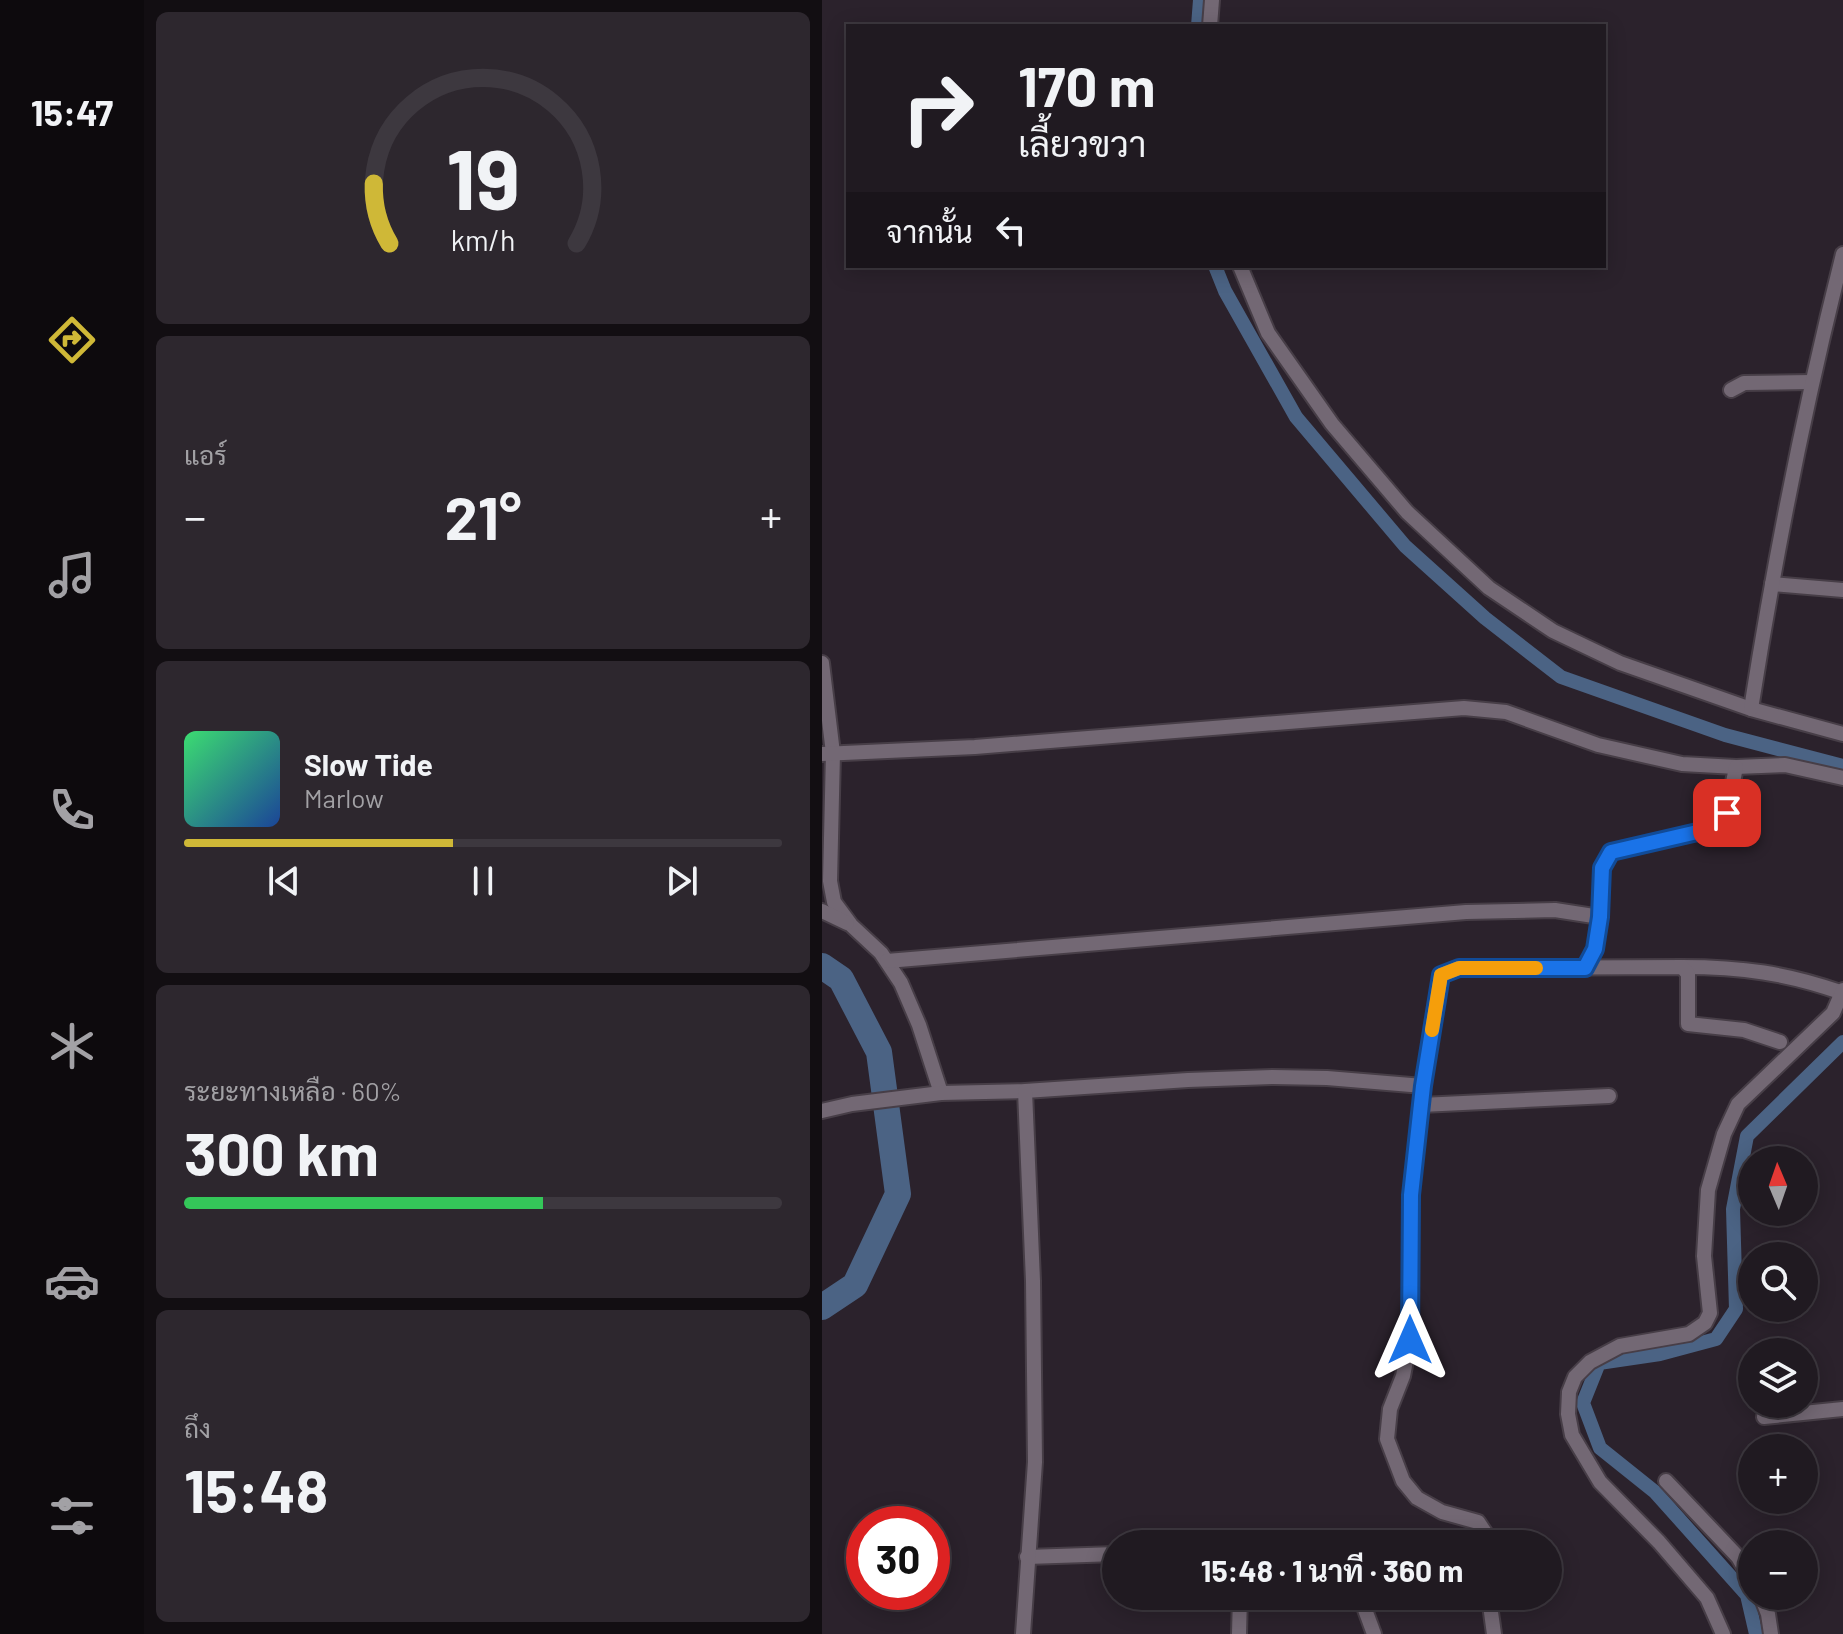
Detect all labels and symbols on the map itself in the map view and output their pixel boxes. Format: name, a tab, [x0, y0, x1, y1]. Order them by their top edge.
pin	[1693, 779, 1761, 847]
north arrow	[1738, 1146, 1818, 1226]
position arrow	[1368, 1298, 1452, 1382]
speed limit sign: 30	[846, 1506, 950, 1610]

